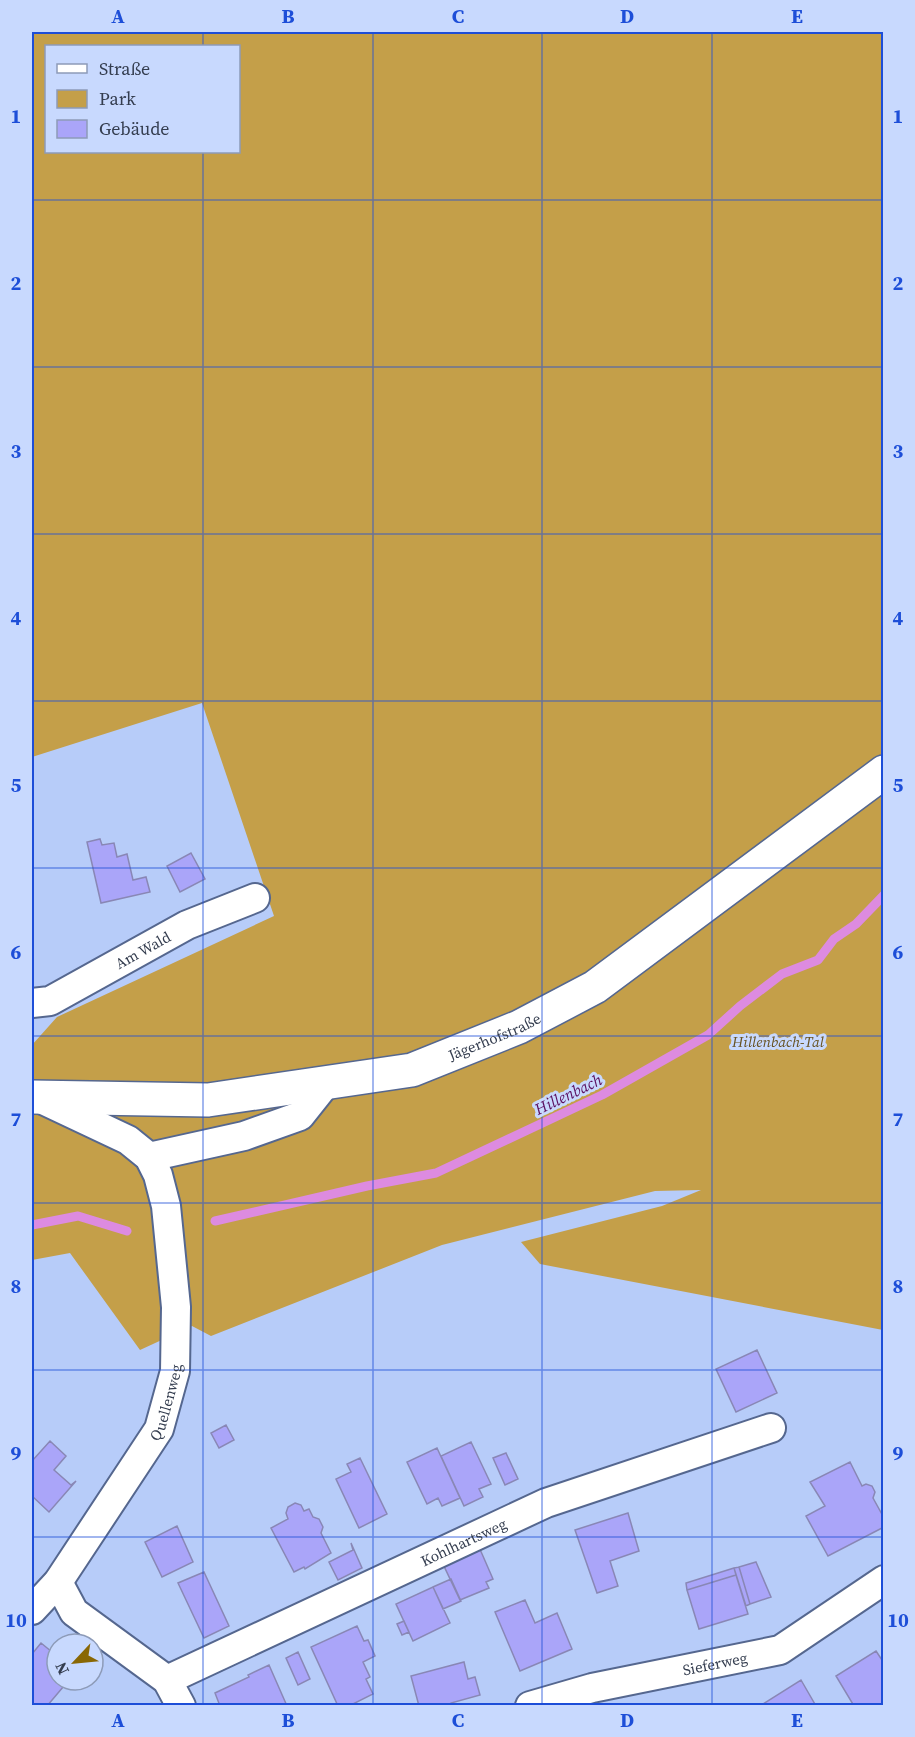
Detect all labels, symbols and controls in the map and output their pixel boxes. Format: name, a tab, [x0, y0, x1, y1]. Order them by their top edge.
text: A	[111, 2, 125, 30]
text: B	[281, 2, 295, 30]
text: C	[452, 2, 464, 30]
text: D	[620, 2, 634, 30]
text: E	[791, 2, 803, 30]
legend	[45, 45, 240, 153]
text: Straße	[99, 56, 150, 81]
text: Park	[99, 86, 136, 111]
text: 1	[11, 102, 21, 130]
text: 1	[893, 102, 903, 130]
text: Gebäude	[99, 116, 170, 141]
text: 2	[11, 269, 22, 297]
text: 2	[893, 269, 904, 297]
text: 3	[11, 437, 22, 465]
text: 3	[893, 437, 904, 465]
text: 4	[11, 604, 22, 632]
text: 4	[893, 604, 904, 632]
text: 5	[11, 771, 22, 799]
text: 5	[893, 771, 904, 799]
street label: Am Wald	[111, 926, 175, 974]
text: 6	[11, 938, 22, 966]
text: 6	[893, 938, 904, 966]
street label: Jägerhofstraße	[444, 1007, 544, 1065]
park label: Hillenbach-Tal	[731, 1031, 825, 1052]
water label: Hillenbach	[530, 1068, 606, 1120]
text: 7	[11, 1105, 22, 1133]
text: 7	[893, 1105, 904, 1133]
text: 8	[11, 1272, 21, 1300]
text: 8	[893, 1272, 903, 1300]
street label: Quellenweg	[144, 1364, 186, 1445]
text: 9	[11, 1439, 22, 1467]
text: 9	[893, 1439, 904, 1467]
street label: Kohlhartsweg	[417, 1512, 510, 1571]
text: 10	[5, 1606, 27, 1634]
text: 10	[887, 1606, 909, 1634]
north arrow	[45, 1632, 105, 1692]
street label: Sieferweg	[681, 1646, 749, 1680]
text: N	[49, 1658, 74, 1679]
text: A	[111, 1706, 125, 1734]
text: B	[281, 1706, 295, 1734]
text: C	[452, 1706, 464, 1734]
text: D	[620, 1706, 634, 1734]
text: E	[791, 1706, 803, 1734]

